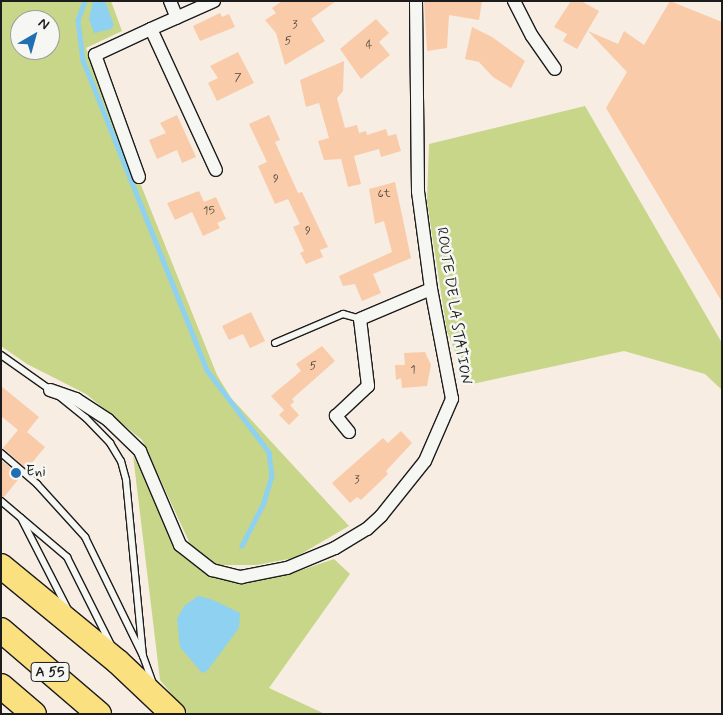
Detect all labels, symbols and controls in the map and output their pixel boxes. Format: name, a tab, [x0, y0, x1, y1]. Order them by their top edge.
north arrow	[10, 10, 60, 60]
text: N	[34, 14, 53, 34]
house number: 3	[292, 19, 298, 33]
house number: 5	[284, 35, 292, 49]
house number: 4	[366, 39, 372, 53]
house number: 7	[234, 72, 242, 86]
house number: 9	[273, 173, 279, 187]
house number: 6t	[377, 188, 391, 202]
house number: 15	[203, 205, 215, 219]
house number: 9	[305, 225, 311, 239]
street label: ROUTE DE LA STATION	[432, 225, 474, 387]
house number: 5	[309, 360, 317, 374]
house number: 1	[410, 364, 416, 378]
place label: Eni	[26, 464, 46, 482]
marker: Eni	[10, 467, 22, 479]
house number: 3	[354, 474, 360, 488]
road number: A 55	[30, 660, 70, 684]

